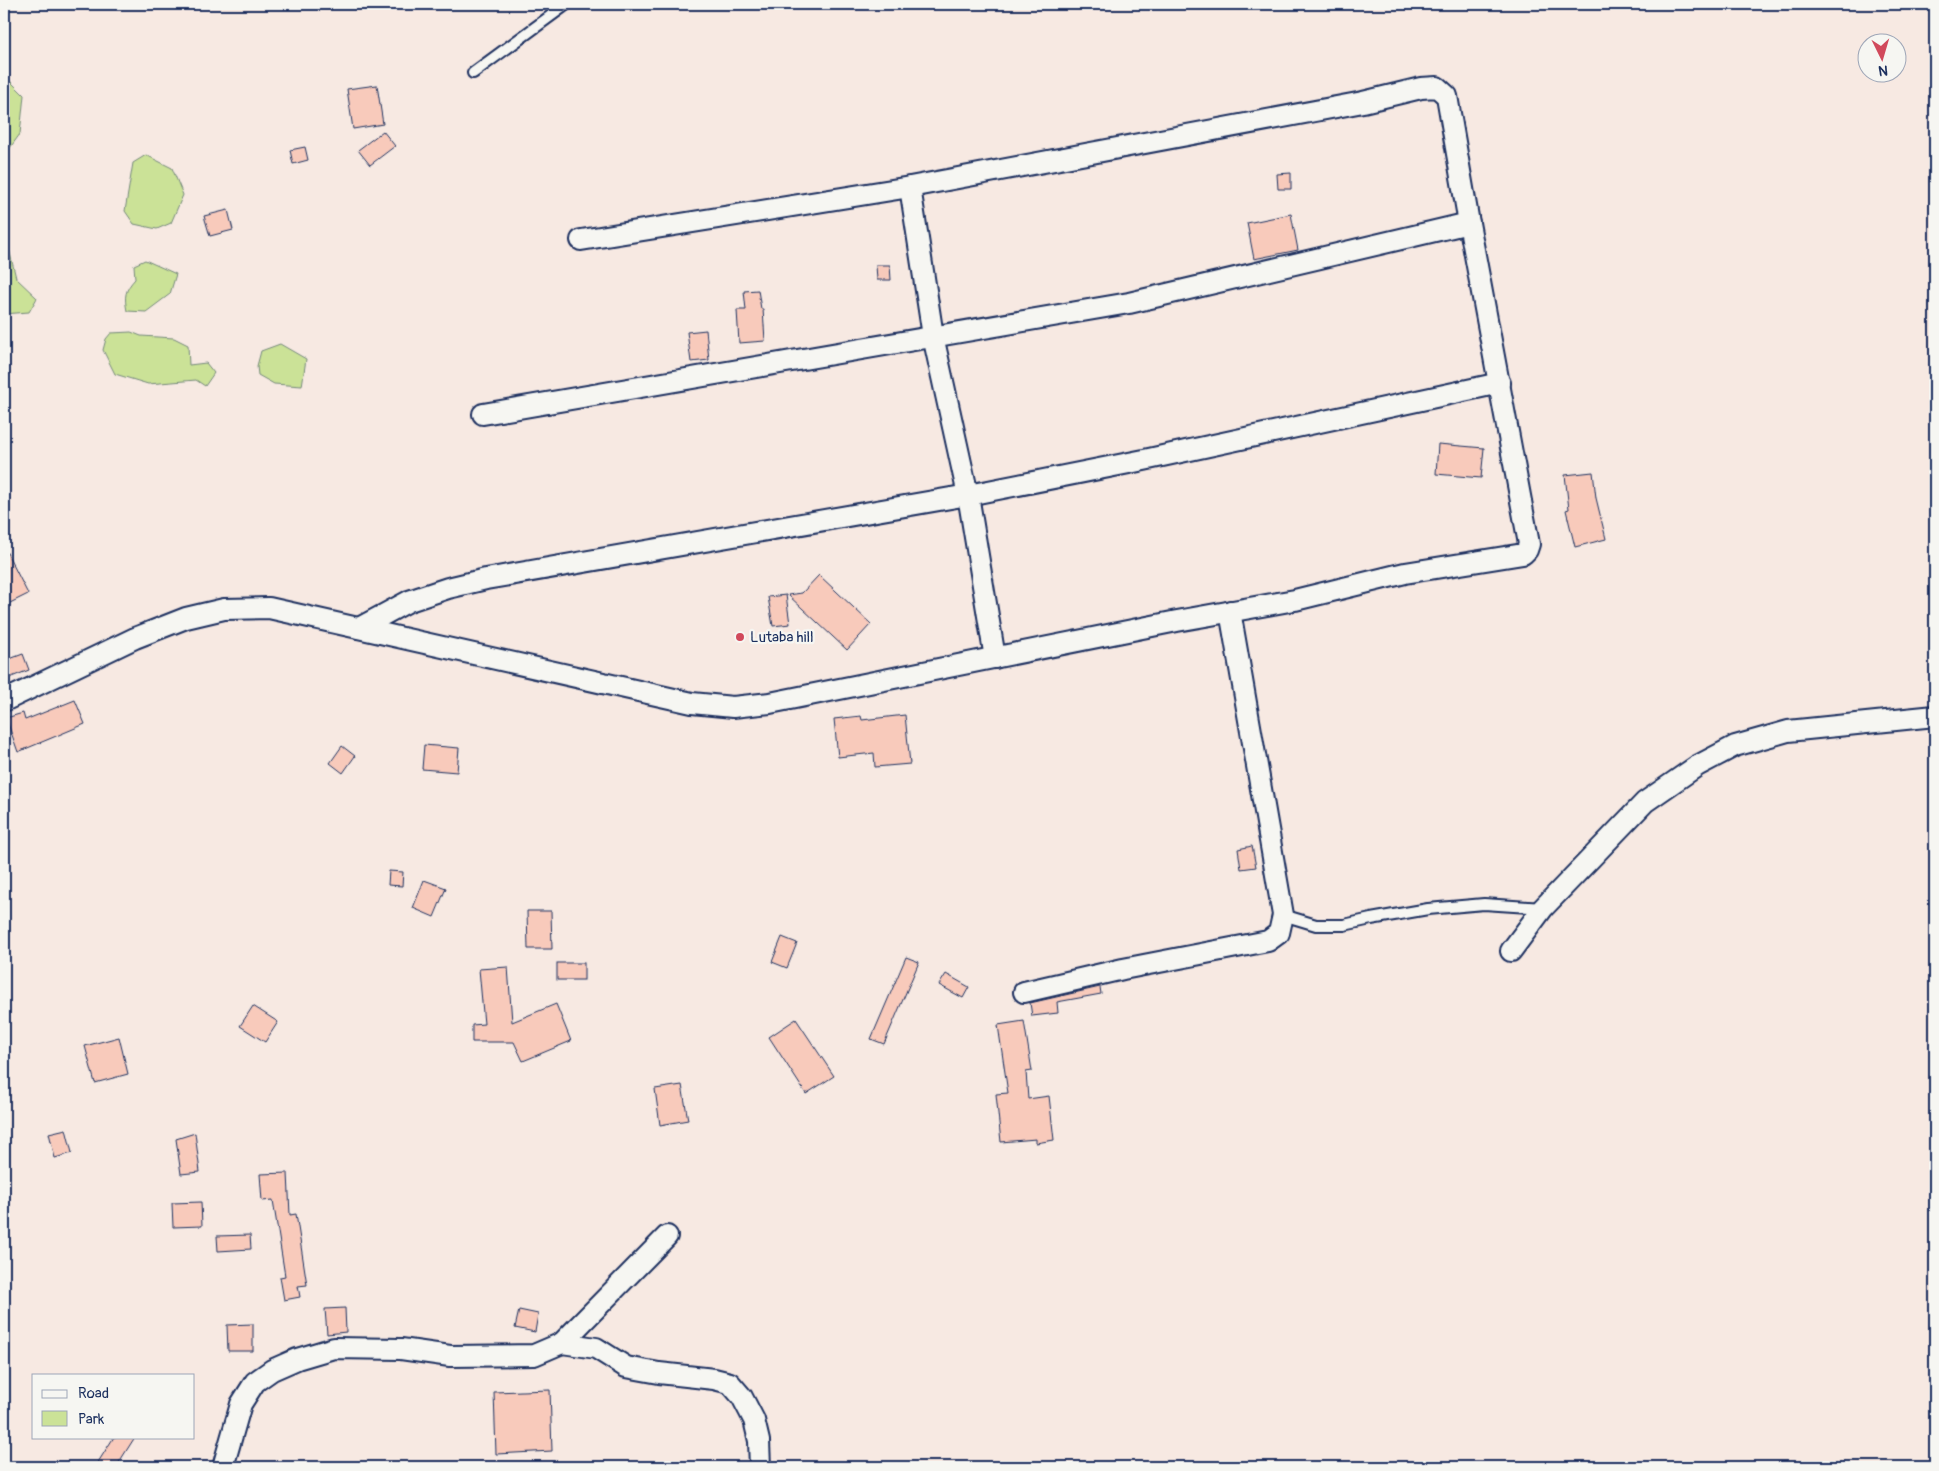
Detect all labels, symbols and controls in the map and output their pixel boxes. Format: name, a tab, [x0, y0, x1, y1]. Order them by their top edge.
north arrow	[1856, 32, 1906, 82]
text: N	[1878, 62, 1889, 79]
place label: Lutaba hill	[750, 628, 814, 647]
marker: Lutaba hill	[734, 631, 746, 643]
legend	[32, 1374, 195, 1438]
text: Road	[78, 1384, 109, 1403]
text: Park	[78, 1410, 105, 1429]

